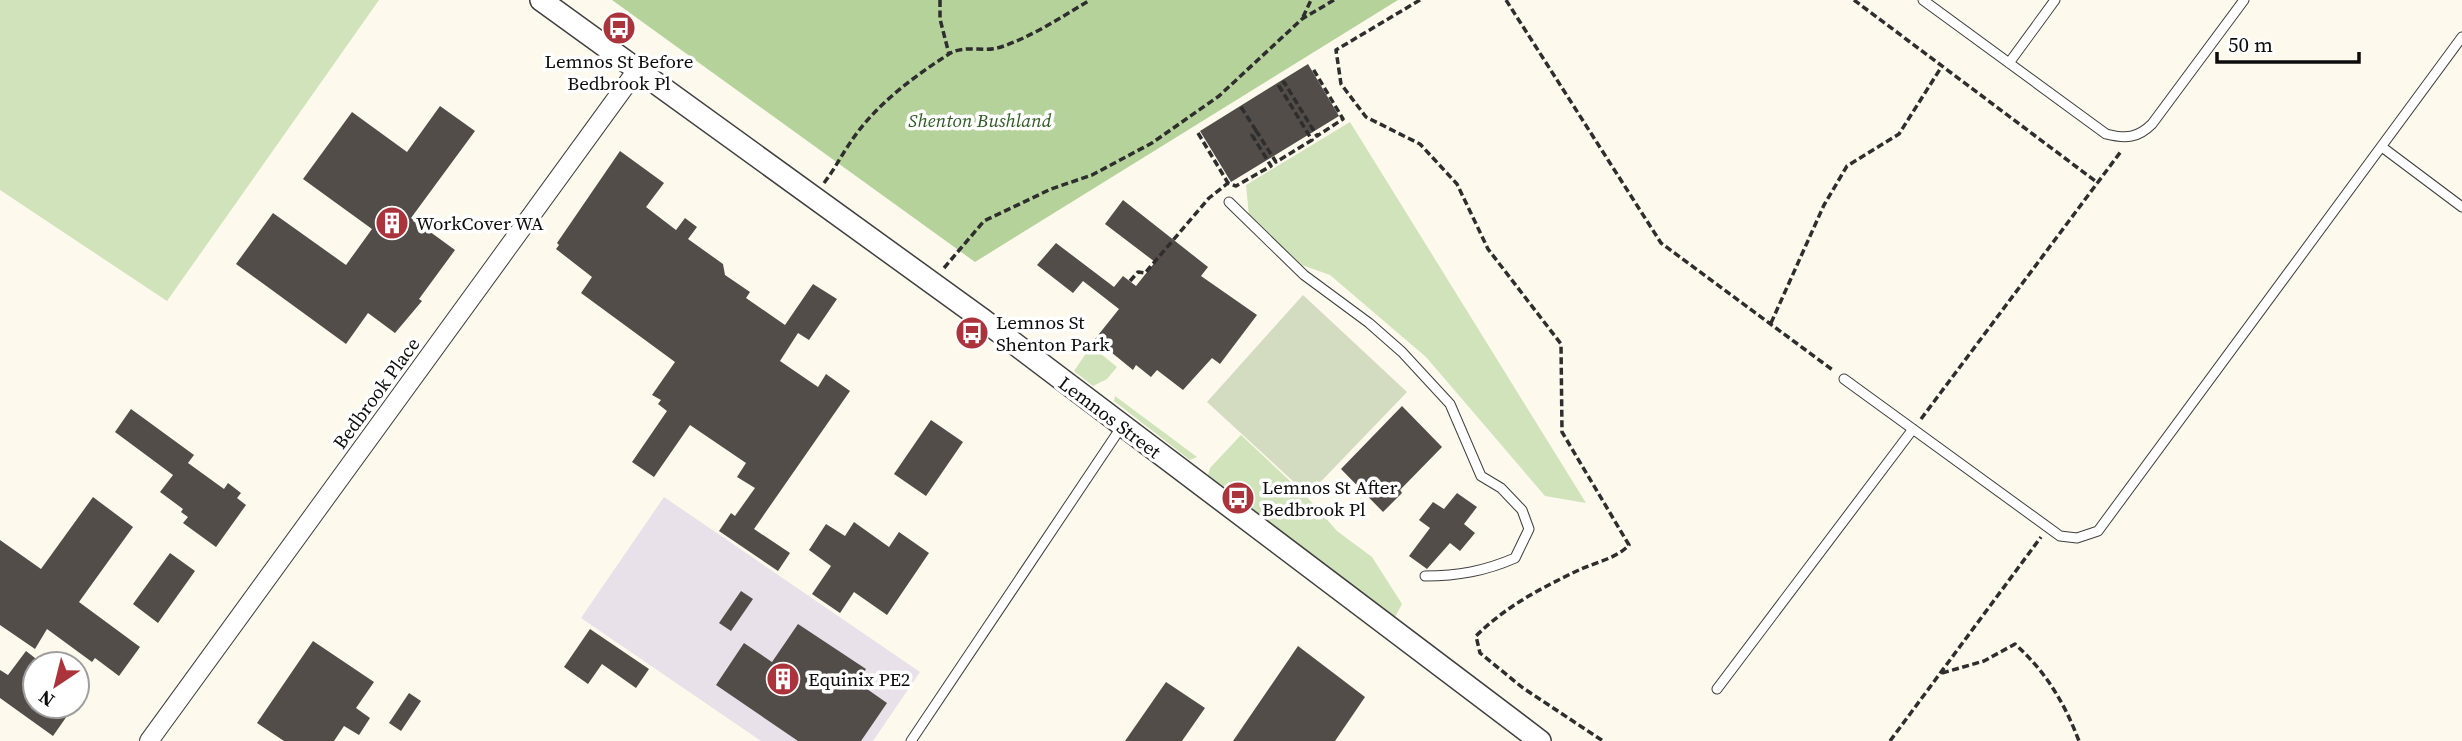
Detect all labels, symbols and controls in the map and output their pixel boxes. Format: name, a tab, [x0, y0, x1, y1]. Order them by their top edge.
bus stop icon: Lemnos St Before Bedbrook Pl	[600, 9, 638, 47]
scale bar	[2217, 21, 2359, 65]
text: 50 m	[2228, 30, 2273, 59]
place label: Lemnos St Before Bedbrook Pl	[545, 48, 693, 96]
park label: Shenton Bushland	[908, 107, 1052, 133]
building icon: WorkCover WA	[373, 204, 411, 242]
place label: WorkCover WA	[416, 210, 544, 236]
place label: Lemnos St Shenton Park	[996, 309, 1110, 357]
bus stop icon: Lemnos St Shenton Park	[953, 314, 991, 352]
street label: Bedbrook Place	[327, 332, 425, 454]
street label: Lemnos Street	[1054, 370, 1167, 465]
place label: Lemnos St After Bedbrook Pl	[1262, 474, 1397, 522]
bus stop icon: Lemnos St After Bedbrook Pl	[1219, 479, 1257, 517]
north arrow	[21, 650, 91, 720]
building icon: Equinix PE2	[764, 660, 802, 698]
place label: Equinix PE2	[808, 666, 910, 692]
text: N	[33, 684, 59, 714]

